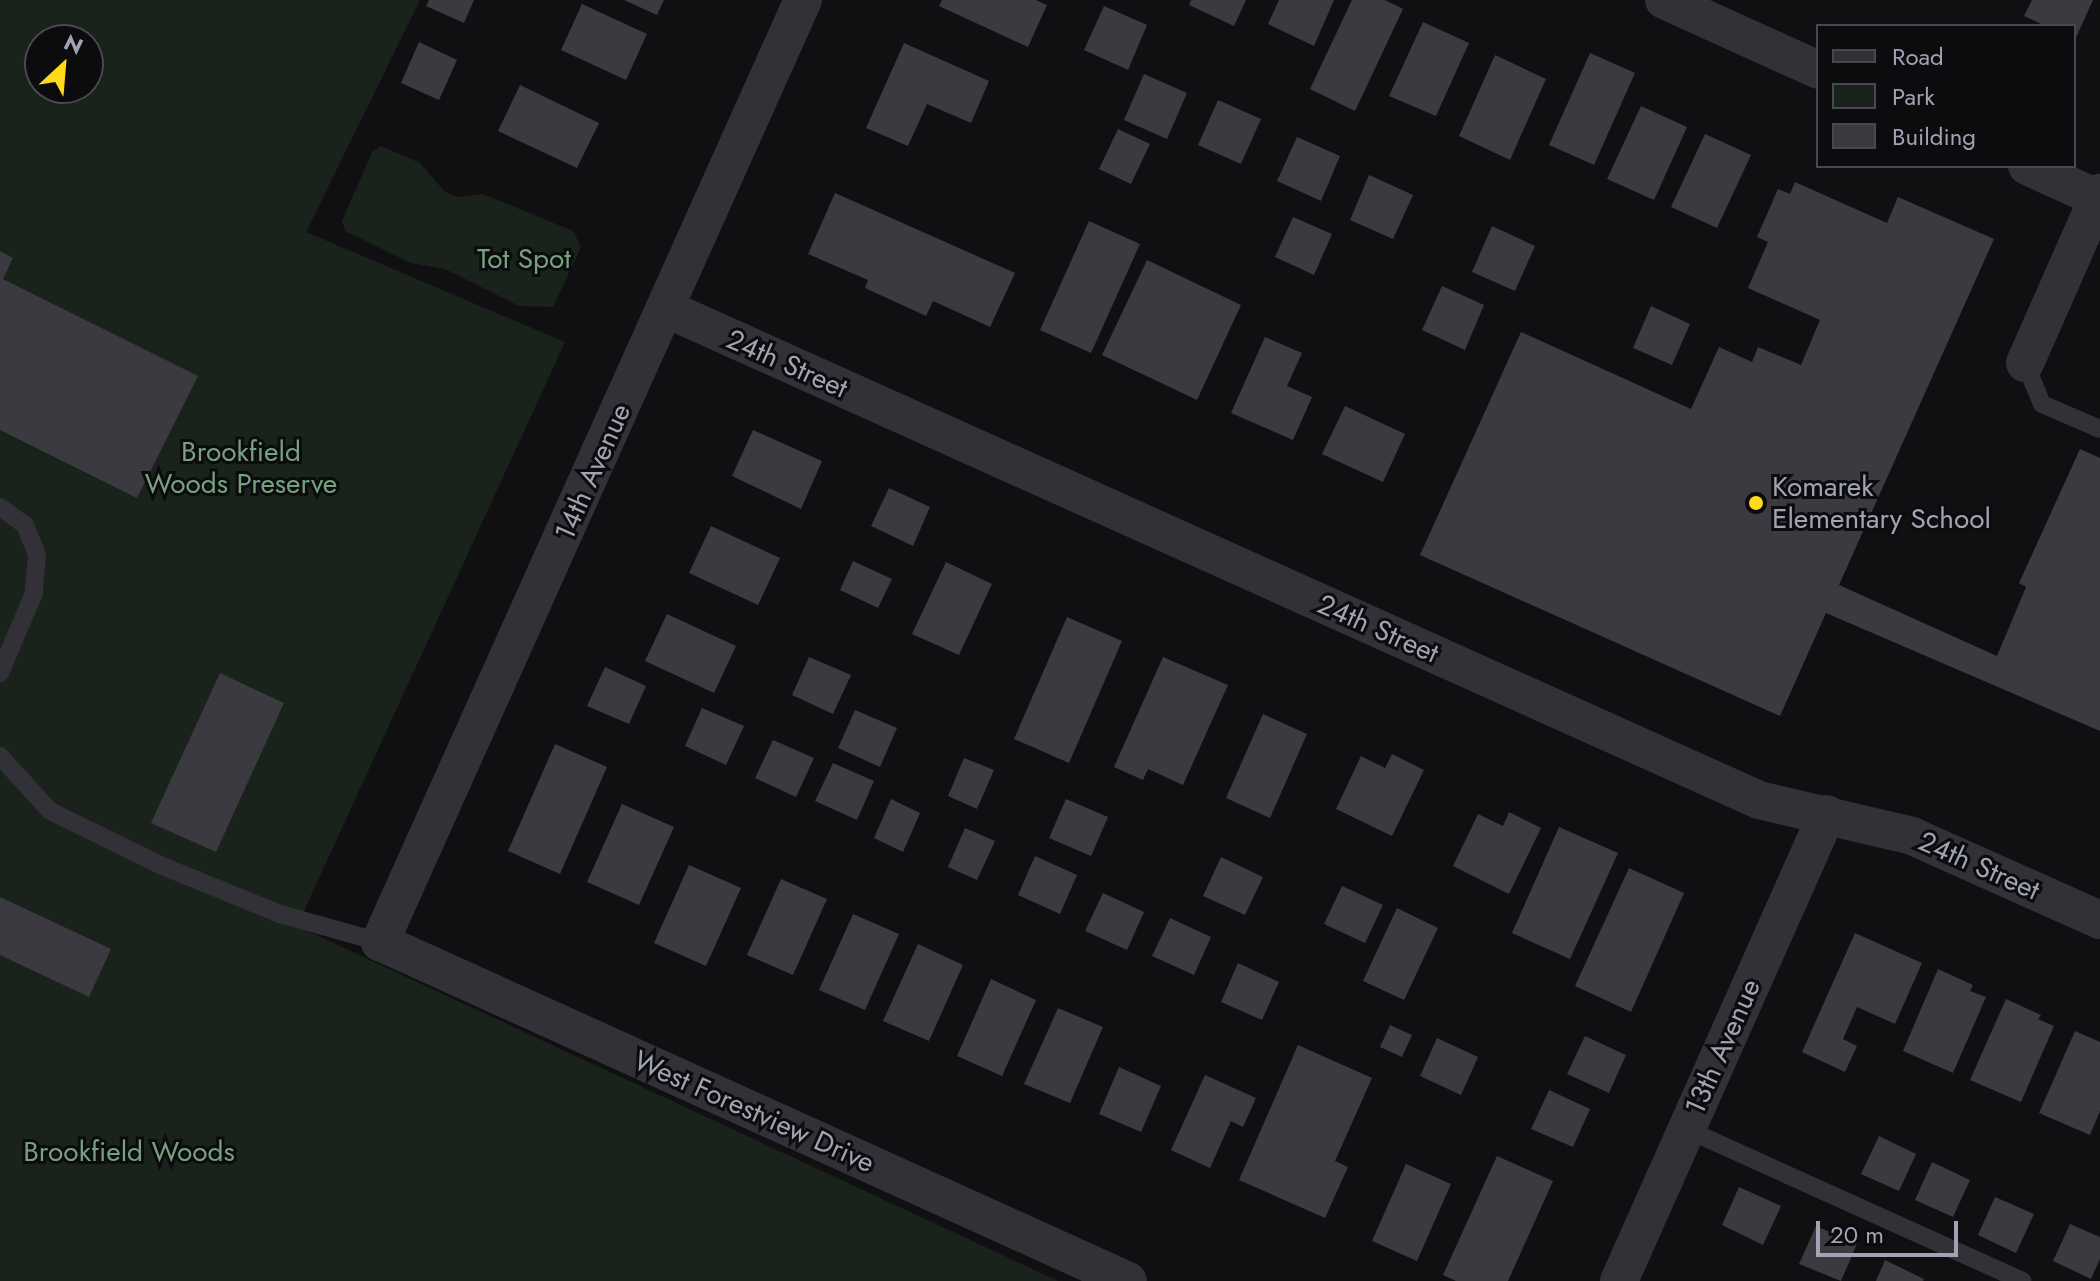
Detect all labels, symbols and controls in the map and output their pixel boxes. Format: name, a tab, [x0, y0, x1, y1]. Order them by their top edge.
north arrow	[24, 24, 104, 104]
legend	[1816, 24, 2076, 168]
text: N	[59, 26, 89, 62]
text: Road	[1892, 39, 1944, 74]
text: Park	[1892, 79, 1935, 114]
text: Building	[1892, 119, 1976, 154]
park label: Tot Spot	[477, 242, 571, 276]
street label: 24th Street	[721, 322, 853, 406]
street label: 14th Avenue	[548, 398, 638, 546]
park label: Brookfield Woods Preserve	[145, 435, 337, 501]
place label: Komarek Elementary School	[1772, 470, 1991, 536]
marker: Komarek Elementary School	[1747, 494, 1765, 512]
street label: 24th Street	[1312, 587, 1444, 671]
street label: 24th Street	[1913, 824, 2045, 908]
street label: 13th Avenue	[1678, 974, 1768, 1120]
street label: West Forestview Drive	[629, 1044, 879, 1180]
park label: Brookfield Woods	[23, 1135, 235, 1169]
scale bar	[1820, 1205, 1962, 1255]
text: 20 m	[1830, 1217, 1884, 1252]

